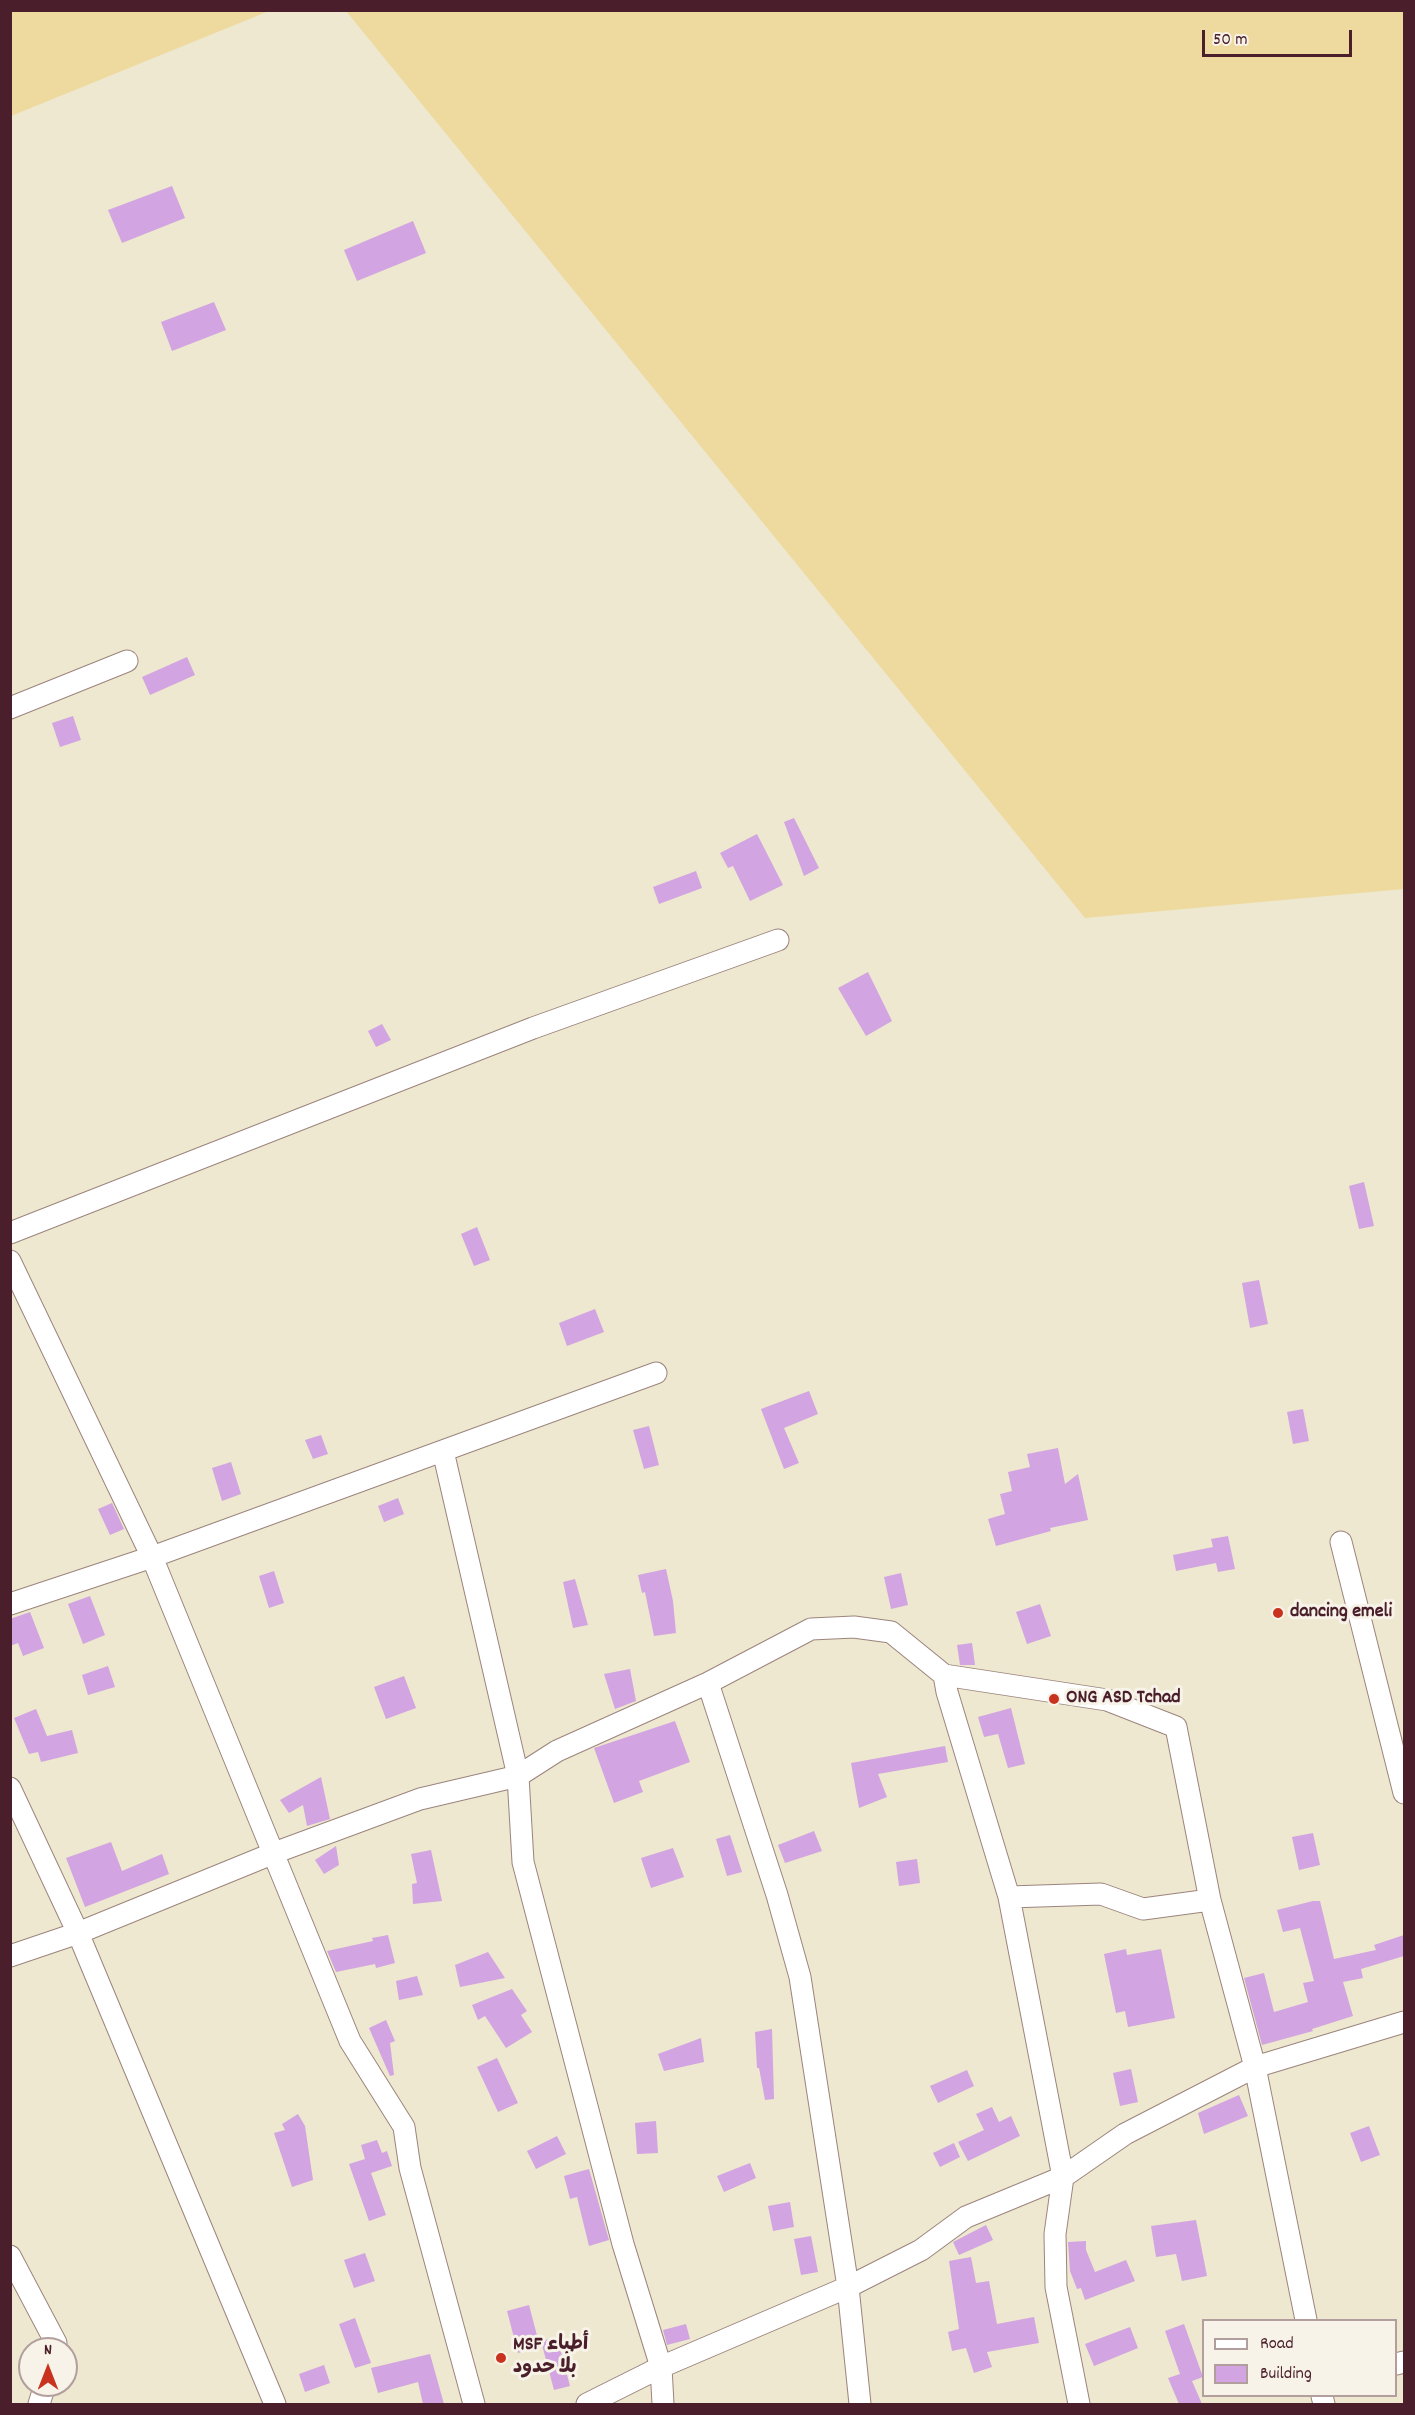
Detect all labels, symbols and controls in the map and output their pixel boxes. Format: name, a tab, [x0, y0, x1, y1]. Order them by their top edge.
scale bar	[1205, 18, 1355, 56]
text: 50 m	[1213, 28, 1248, 53]
place label: dancing emeli	[1290, 1601, 1392, 1625]
marker: dancing emeli	[1271, 1606, 1285, 1620]
place label: ONG ASD Tchad	[1066, 1687, 1181, 1711]
marker: ONG ASD Tchad	[1047, 1692, 1061, 1706]
legend	[1202, 2319, 1397, 2397]
text: Road	[1260, 2332, 1294, 2357]
place label: MSF أطباء بلا حدود	[513, 2334, 588, 2381]
north arrow	[18, 2337, 78, 2397]
text: N	[44, 2339, 52, 2362]
marker: MSF أطباء بلا حدود	[494, 2351, 508, 2365]
text: Building	[1260, 2362, 1312, 2387]

